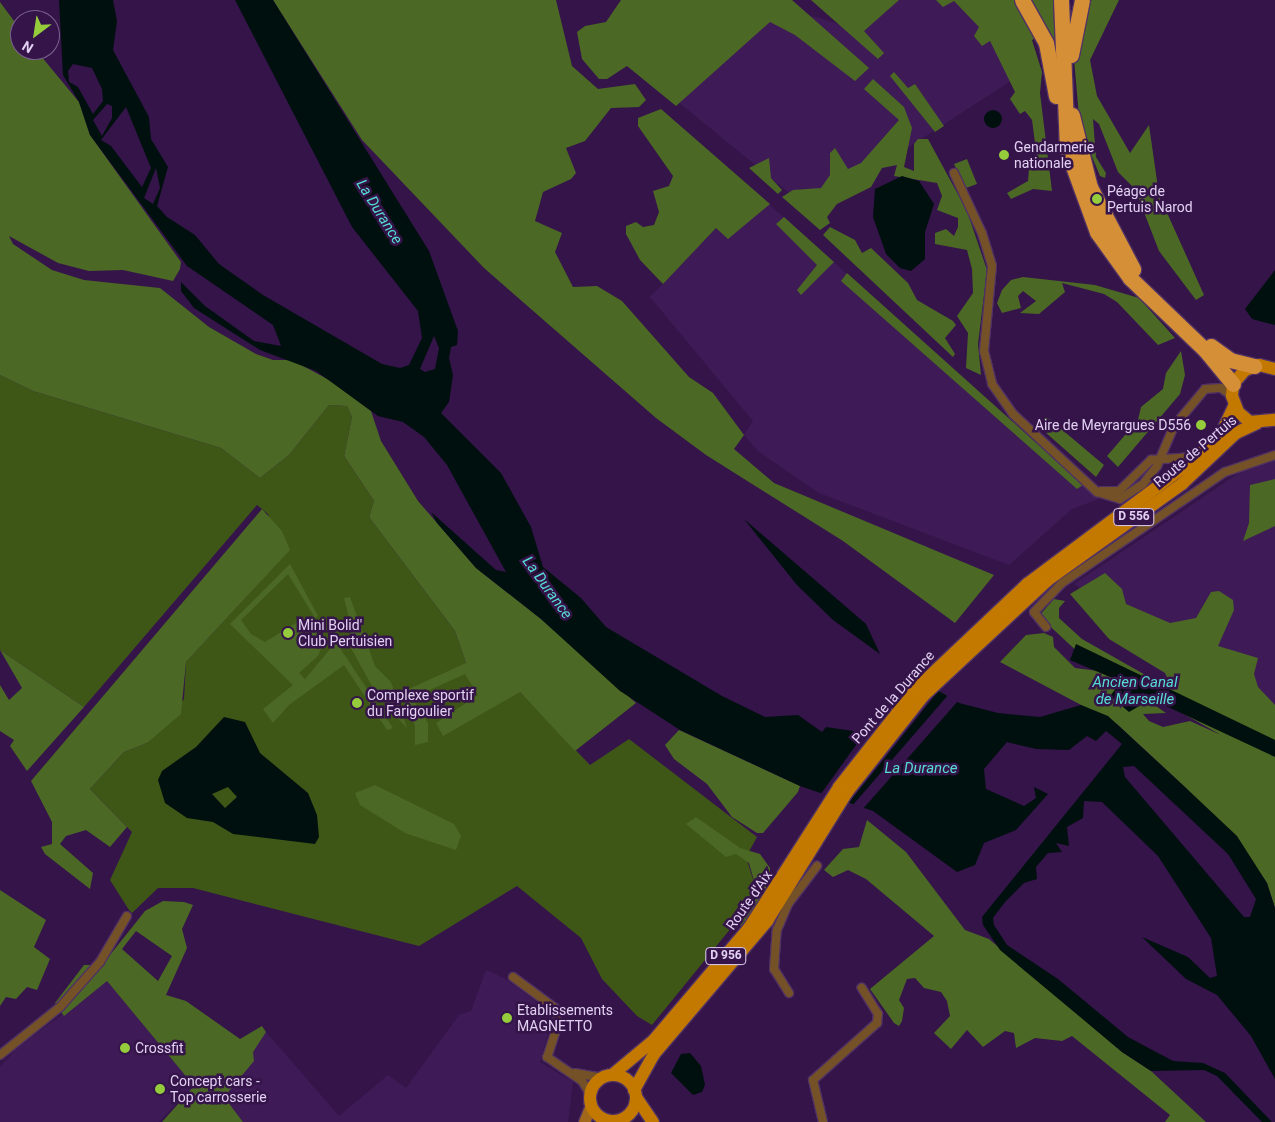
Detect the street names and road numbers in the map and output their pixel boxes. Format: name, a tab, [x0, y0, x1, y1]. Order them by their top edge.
street label: Route de Pertuis	[1150, 412, 1240, 490]
road number: D 556	[1113, 508, 1155, 526]
street label: Pont de la Durance	[848, 647, 938, 747]
street label: Route d'Aix	[722, 867, 776, 933]
road number: D 956	[705, 946, 747, 966]

